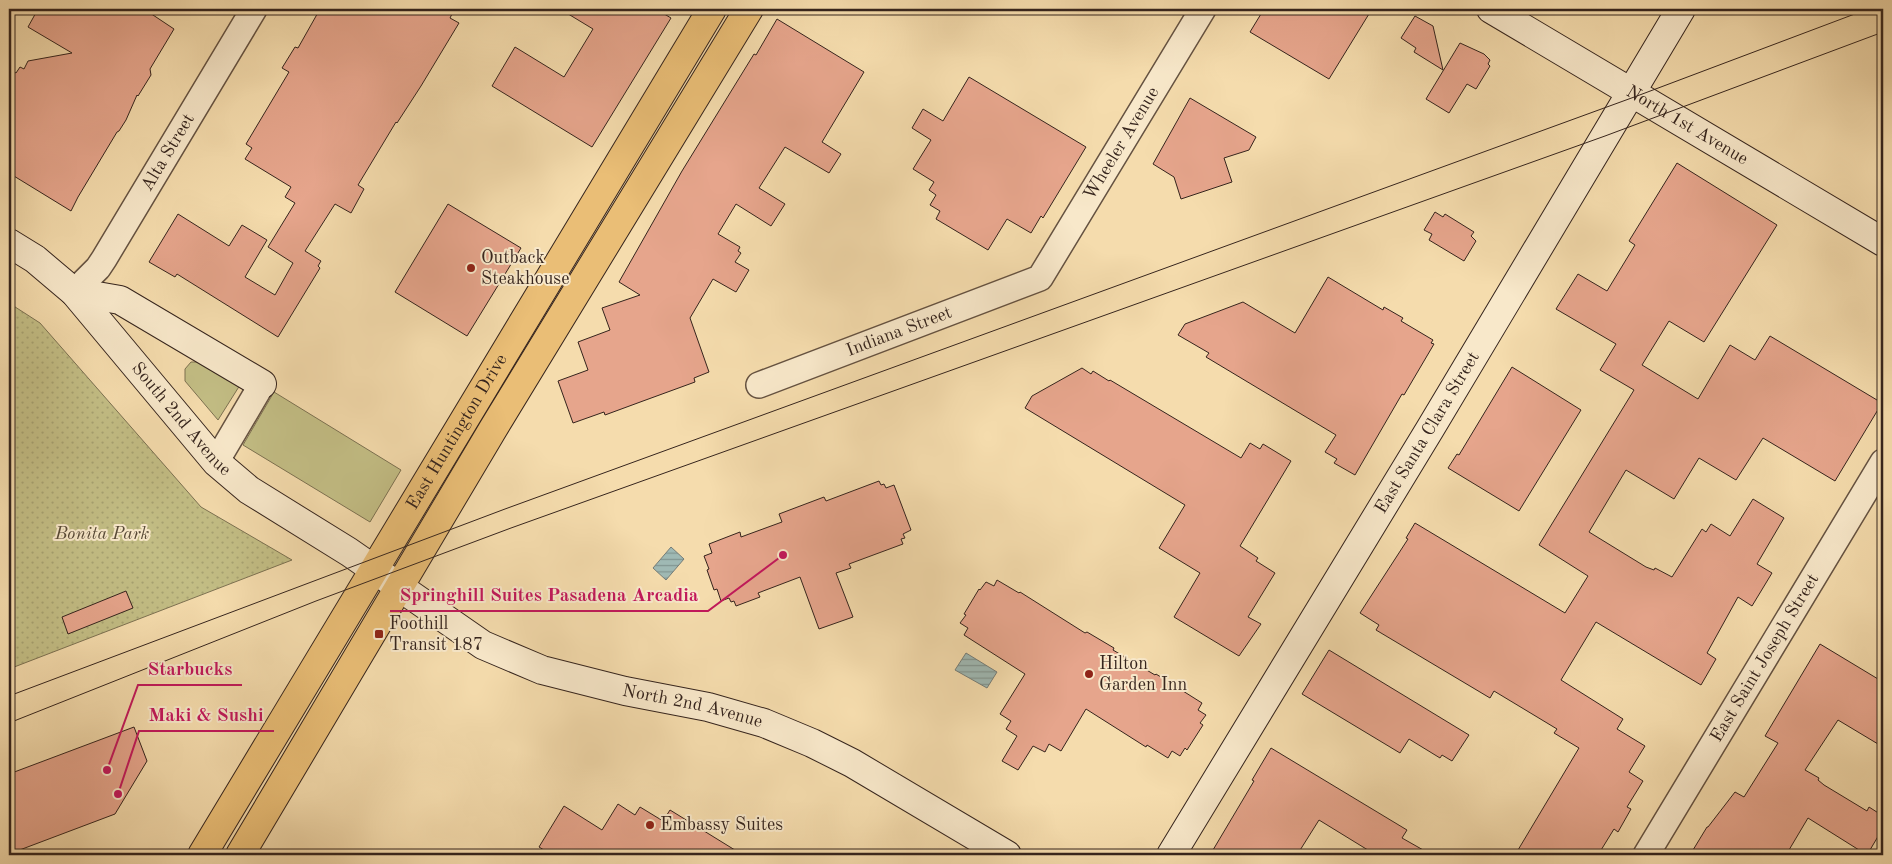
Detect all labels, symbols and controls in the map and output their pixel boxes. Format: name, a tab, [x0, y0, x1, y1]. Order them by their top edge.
street label: North 1st Avenue	[1623, 82, 1751, 169]
street label: Wheeler Avenue	[1081, 84, 1162, 203]
street label: Alta Street	[138, 111, 198, 194]
place label: Outback Steakhouse	[481, 249, 569, 288]
marker: Outback Steakhouse	[465, 262, 477, 274]
street label: Indiana Street	[844, 303, 954, 360]
street label: East Santa Clara Street	[1372, 349, 1483, 517]
street label: East Huntington Drive	[403, 351, 511, 513]
street label: South 2nd Avenue	[128, 359, 234, 479]
park label: Bonita Park	[54, 525, 150, 543]
street label: East Saint Joseph Street	[1707, 571, 1822, 745]
callout: Springhill Suites Pasadena Arcadia	[390, 577, 708, 611]
text: Springhill Suites Pasadena Arcadia	[400, 587, 699, 606]
place label: Foothill Transit 187	[389, 615, 483, 654]
marker: Foothill Transit 187	[373, 628, 385, 640]
callout: Starbucks	[138, 651, 242, 685]
place label: Hilton Garden Inn	[1099, 655, 1187, 694]
text: Starbucks	[148, 661, 232, 680]
marker: Hilton Garden Inn	[1083, 668, 1095, 680]
street label: North 2nd Avenue	[621, 682, 765, 731]
callout: Maki & Sushi	[139, 697, 274, 731]
text: Maki & Sushi	[148, 707, 264, 726]
place label: Embassy Suites	[660, 816, 783, 834]
marker: Embassy Suites	[644, 819, 656, 831]

